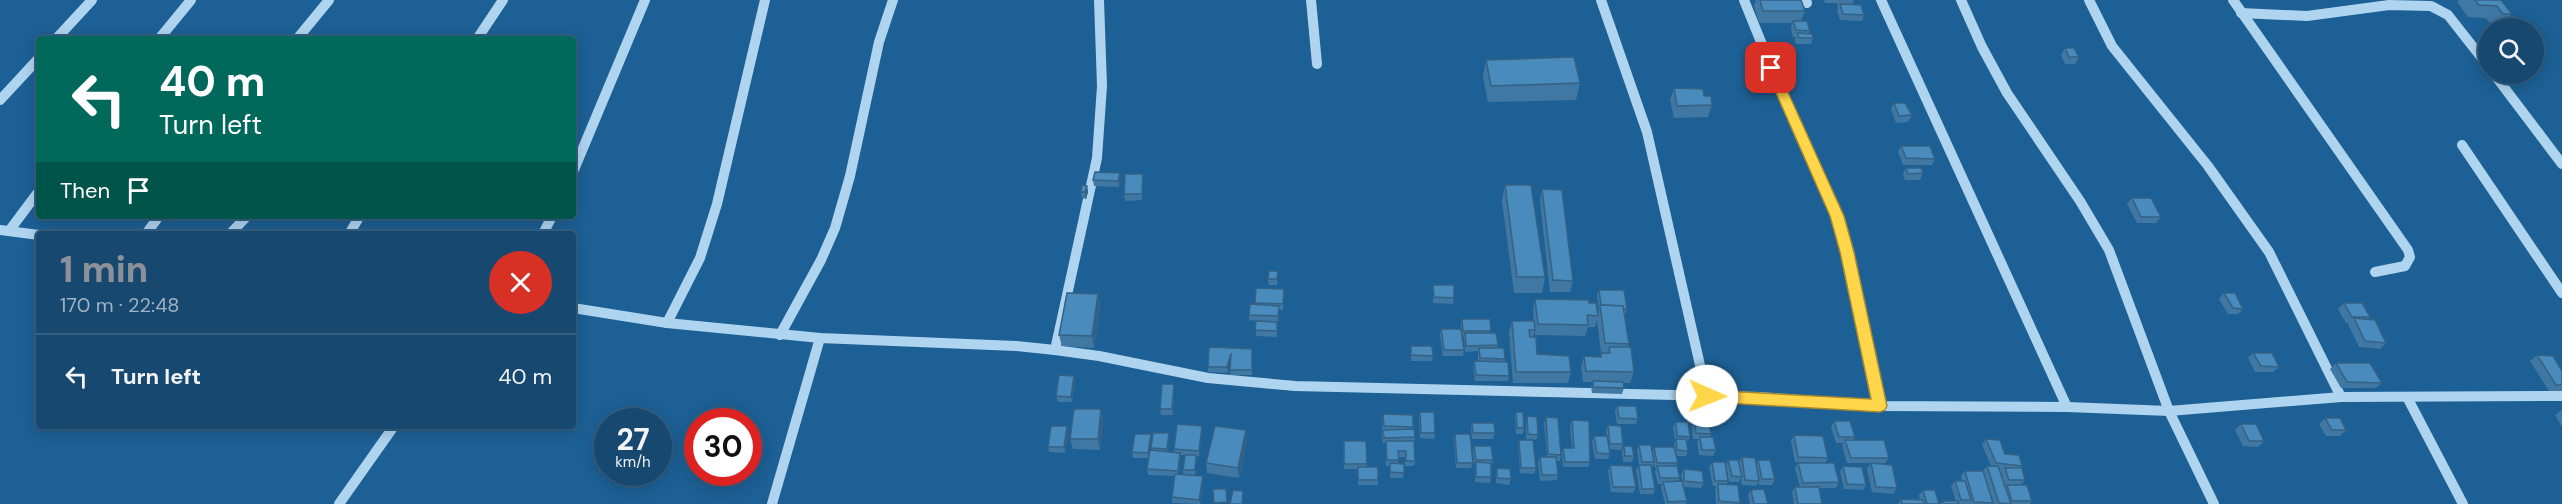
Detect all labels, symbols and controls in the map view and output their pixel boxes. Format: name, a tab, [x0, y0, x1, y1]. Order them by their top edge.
map controls	[2478, 18, 2544, 84]
button: search	[2478, 18, 2544, 84]
pin	[1745, 42, 1796, 93]
icon: arrive	[1754, 51, 1787, 84]
text: 40 m	[159, 54, 265, 109]
icon: left	[60, 60, 138, 138]
text: Turn left	[159, 107, 262, 142]
icon: arrive	[122, 174, 155, 207]
text: Then	[60, 176, 110, 205]
text: 1 min	[60, 246, 148, 293]
button: close	[489, 251, 552, 314]
text: 170 m · 22:48	[60, 292, 179, 318]
icon: left	[60, 360, 93, 393]
text: Turn left	[111, 362, 201, 391]
text: 40 m	[498, 362, 552, 391]
position arrow	[1675, 364, 1739, 428]
speed limit sign: 30	[684, 408, 762, 486]
text: 27	[616, 420, 650, 459]
text: km/h	[615, 452, 651, 472]

